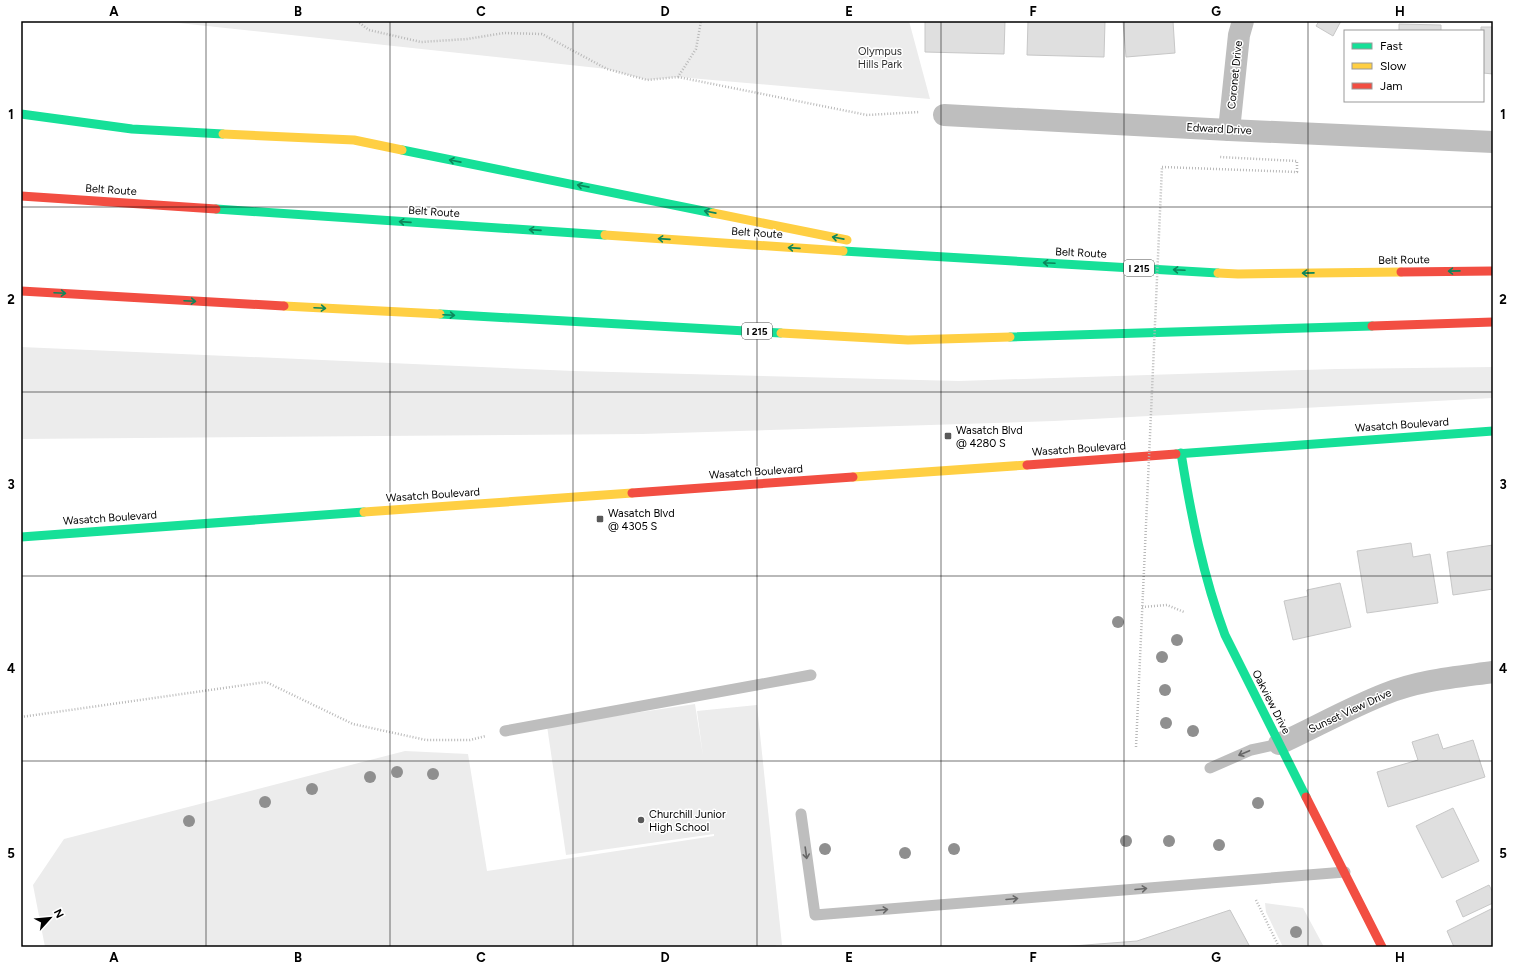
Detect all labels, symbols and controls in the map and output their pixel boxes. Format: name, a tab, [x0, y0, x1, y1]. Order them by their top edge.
text: A	[109, 4, 119, 19]
text: B	[294, 4, 302, 19]
text: C	[476, 4, 486, 19]
text: D	[660, 4, 670, 19]
text: E	[845, 4, 853, 19]
text: F	[1029, 4, 1037, 19]
text: G	[1211, 4, 1221, 19]
text: H	[1395, 4, 1405, 19]
legend	[1344, 30, 1484, 102]
text: Fast	[1380, 39, 1403, 53]
street label: Coronet Drive	[1225, 40, 1245, 110]
park label: Olympus Hills Park	[858, 45, 903, 71]
text: Slow	[1380, 59, 1407, 73]
text: Jam	[1380, 79, 1403, 93]
text: 1	[8, 107, 14, 122]
text: 1	[1500, 107, 1506, 122]
street label: Edward Drive	[1186, 121, 1252, 137]
one-way arrow	[449, 156, 462, 164]
street label: Belt Route	[85, 182, 137, 198]
one-way arrow	[577, 182, 590, 190]
street label: Belt Route	[408, 204, 460, 220]
one-way arrow	[704, 208, 717, 216]
one-way arrow	[399, 218, 412, 225]
street label: Belt Route	[731, 225, 783, 241]
one-way arrow	[529, 227, 542, 234]
one-way arrow	[831, 233, 844, 241]
one-way arrow	[658, 235, 671, 243]
one-way arrow	[788, 244, 801, 251]
street label: Belt Route	[1055, 245, 1107, 261]
street label: Belt Route	[1378, 253, 1430, 267]
one-way arrow	[1043, 260, 1056, 267]
road number: I 215	[1124, 260, 1154, 276]
one-way arrow	[1173, 267, 1186, 274]
one-way arrow	[1448, 267, 1461, 275]
one-way arrow	[1302, 269, 1315, 277]
one-way arrow	[53, 290, 66, 297]
text: 2	[7, 292, 15, 307]
text: 2	[1499, 292, 1507, 307]
one-way arrow	[183, 297, 196, 304]
one-way arrow	[313, 304, 326, 311]
one-way arrow	[442, 311, 455, 318]
road number: I 215	[742, 323, 772, 339]
street label: Wasatch Boulevard	[1355, 415, 1449, 435]
place label: Wasatch Blvd @ 4280 S	[956, 424, 1023, 450]
marker: Wasatch Blvd @ 4280 S	[943, 431, 953, 441]
street label: Wasatch Boulevard	[1032, 439, 1126, 459]
street label: Wasatch Boulevard	[709, 462, 803, 482]
text: 3	[7, 477, 15, 492]
text: 3	[1499, 477, 1507, 492]
street label: Wasatch Boulevard	[386, 485, 480, 505]
place label: Wasatch Blvd @ 4305 S	[608, 507, 675, 533]
street label: Wasatch Boulevard	[63, 508, 157, 528]
marker: Wasatch Blvd @ 4305 S	[595, 514, 605, 524]
text: 4	[7, 661, 15, 676]
text: 4	[1499, 661, 1507, 676]
street label: Oakview Drive	[1249, 668, 1293, 736]
street label: Sunset View Drive	[1307, 686, 1393, 736]
one-way arrow	[1238, 750, 1250, 757]
place label: Churchill Junior High School	[649, 808, 726, 834]
marker: Churchill Junior High School	[636, 815, 646, 825]
text: 5	[7, 846, 15, 861]
one-way arrow	[802, 846, 810, 859]
text: 5	[1499, 846, 1507, 861]
one-way arrow	[1134, 885, 1147, 892]
one-way arrow	[1005, 896, 1018, 903]
north arrow	[30, 898, 70, 938]
one-way arrow	[875, 906, 888, 913]
text: N	[51, 907, 66, 920]
text: A	[109, 950, 119, 965]
text: B	[294, 950, 302, 965]
text: C	[476, 950, 486, 965]
text: D	[660, 950, 670, 965]
text: E	[845, 950, 853, 965]
text: F	[1029, 950, 1037, 965]
text: G	[1211, 950, 1221, 965]
text: H	[1395, 950, 1405, 965]

